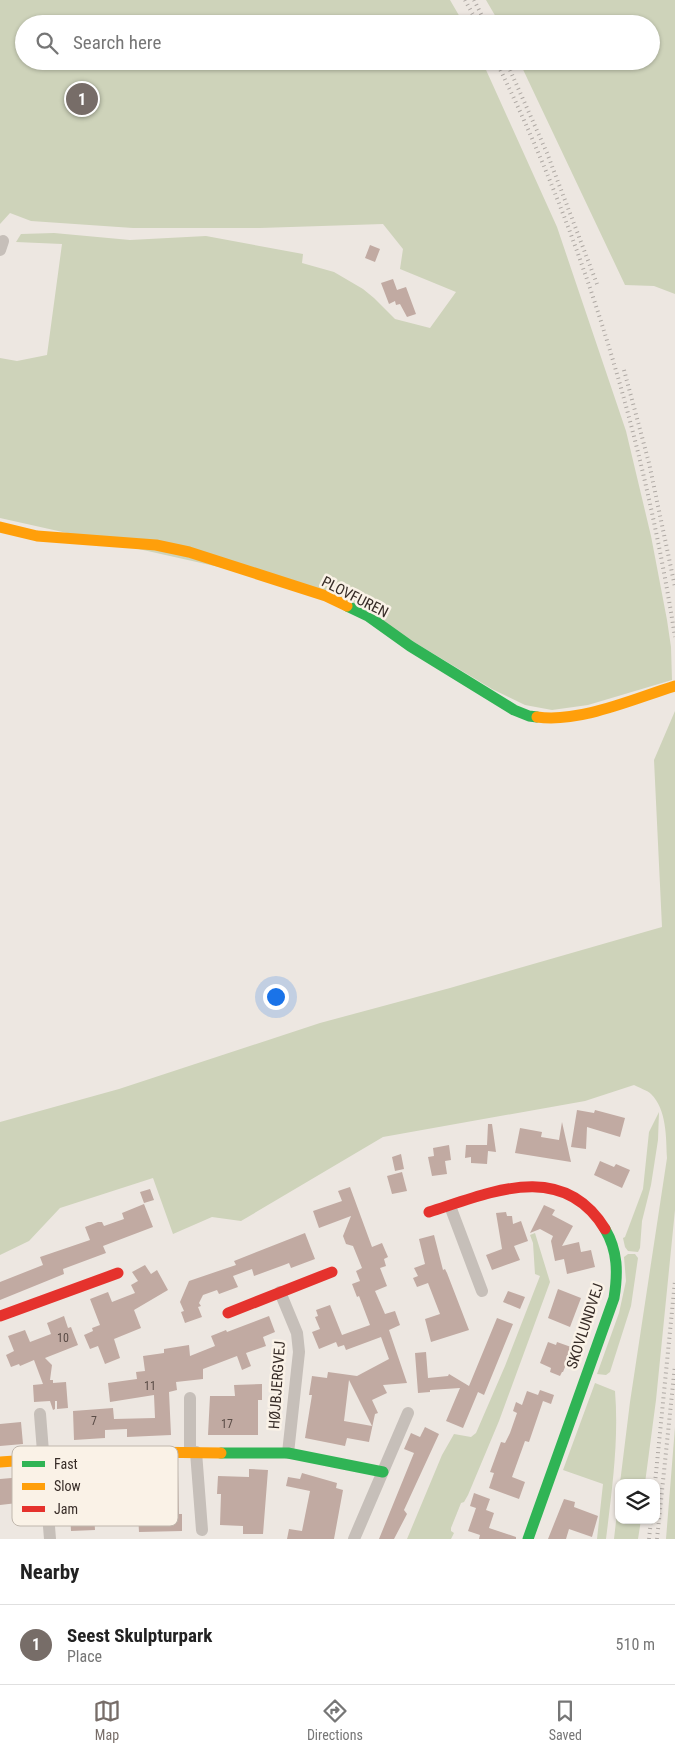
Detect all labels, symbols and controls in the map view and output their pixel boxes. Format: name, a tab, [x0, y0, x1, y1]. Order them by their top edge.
search box	[15, 15, 660, 70]
icon: search	[33, 29, 61, 57]
text: Search here	[73, 31, 161, 54]
pin: 1	[66, 80, 98, 118]
street label: PLOVFUREN	[319, 573, 391, 621]
your location	[263, 984, 289, 1010]
street label: SKOVLUNDVEJ	[563, 1281, 607, 1371]
house number: 10	[57, 1331, 69, 1345]
street label: HØJBJERGVEJ	[265, 1340, 289, 1430]
house number: 11	[144, 1379, 156, 1393]
house number: 7	[91, 1414, 97, 1428]
house number: 17	[221, 1417, 233, 1431]
legend	[12, 1446, 178, 1526]
text: Fast	[54, 1456, 78, 1472]
text: Slow	[54, 1478, 81, 1494]
map controls	[615, 1479, 660, 1524]
button: layers	[615, 1479, 660, 1524]
text: Jam	[54, 1501, 78, 1517]
text: Nearby	[20, 1560, 79, 1584]
text: Seest Skulpturpark	[67, 1624, 212, 1647]
text: 1	[32, 1635, 40, 1654]
text: 510 m	[616, 1635, 655, 1654]
text: Place	[67, 1647, 102, 1666]
tab: Map	[93, 1697, 121, 1743]
tab: Directions	[307, 1697, 363, 1743]
tab: Saved	[549, 1697, 582, 1743]

